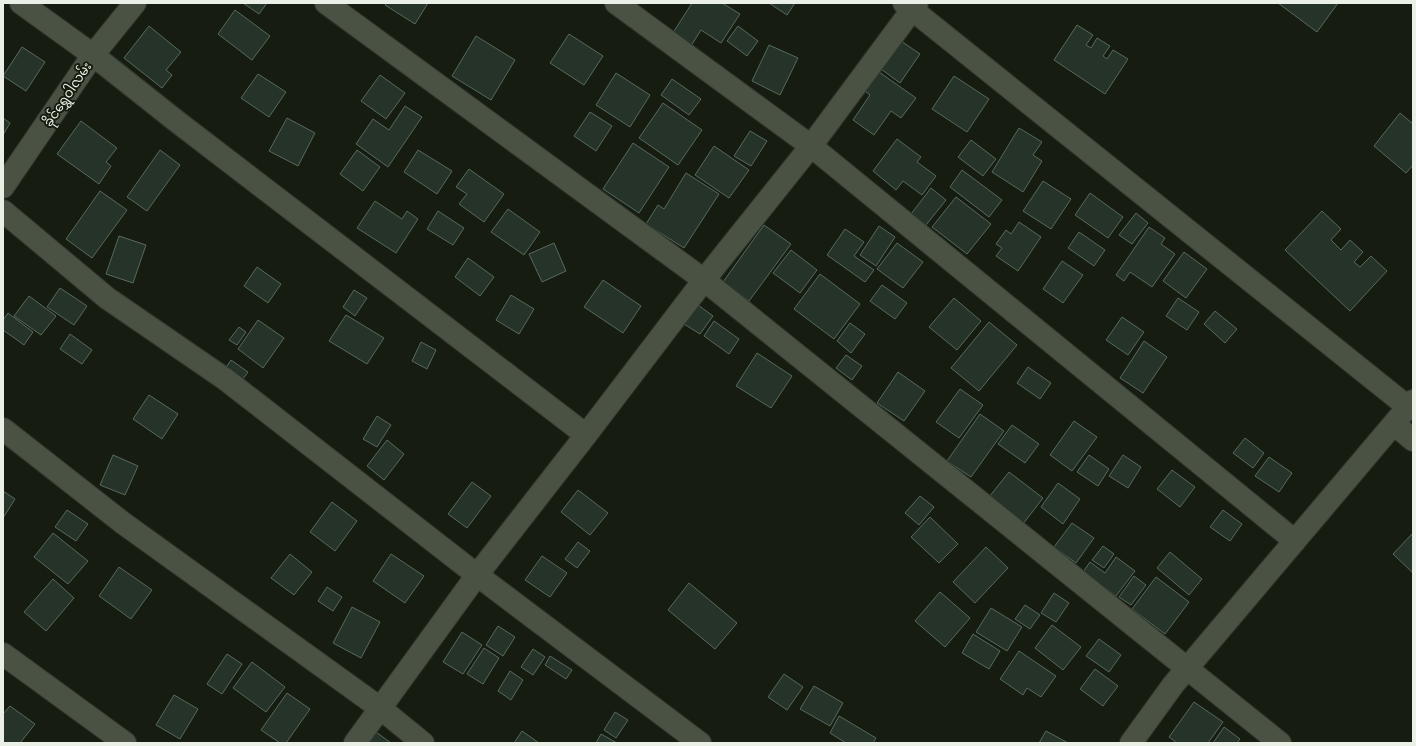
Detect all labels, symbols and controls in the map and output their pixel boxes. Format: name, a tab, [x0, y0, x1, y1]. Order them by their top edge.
street label: ခိုင်ရွှေဝါလမ်း	[40, 59, 97, 131]

